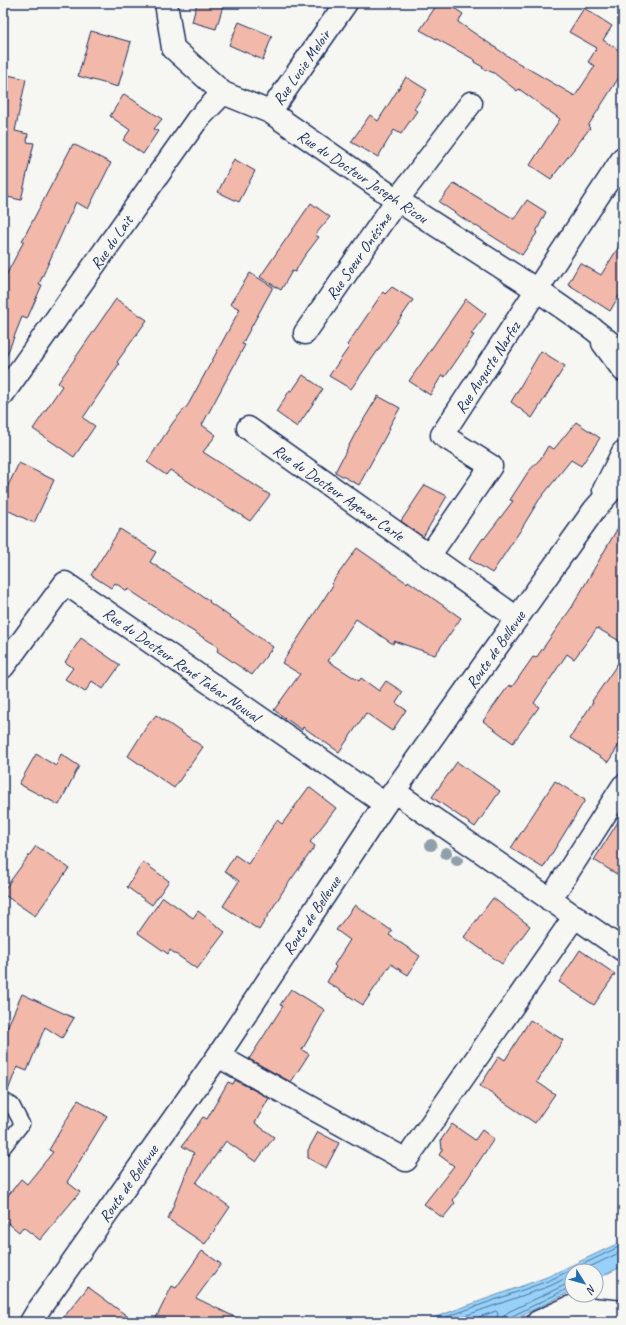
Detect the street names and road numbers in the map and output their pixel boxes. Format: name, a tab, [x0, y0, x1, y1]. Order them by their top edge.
street label: Rue Lucie Meloir	[269, 25, 336, 109]
street label: Rue du Docteur Joseph Ricou	[293, 126, 432, 229]
street label: Rue Soeur Onésime	[322, 208, 397, 304]
street label: Rue du Lait	[86, 210, 139, 273]
street label: Rue Auguste Narfez	[451, 317, 525, 417]
street label: Rue du Docteur Agenor Carle	[269, 440, 409, 547]
street label: Rue du Docteur René Tabar Nouval	[99, 603, 266, 728]
street label: Route de Bellevue	[462, 605, 531, 692]
street label: Route de Bellevue	[278, 871, 346, 959]
street label: Route de Bellevue	[95, 1139, 164, 1226]

